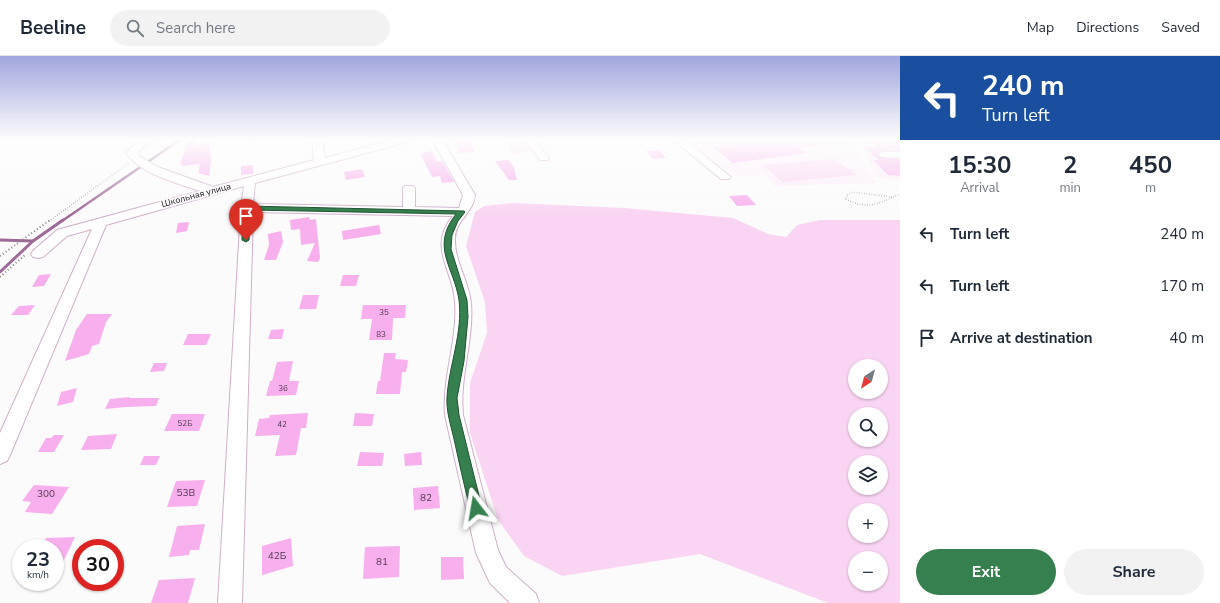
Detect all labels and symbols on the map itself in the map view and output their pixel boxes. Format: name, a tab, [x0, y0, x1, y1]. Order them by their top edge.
street label: Школьная улица	[160, 180, 232, 210]
pin	[229, 199, 263, 240]
house number: 35	[379, 307, 389, 318]
house number: 83	[376, 329, 386, 340]
north arrow	[848, 359, 888, 399]
house number: 36	[278, 383, 288, 394]
house number: 52Б	[178, 418, 192, 429]
house number: 42	[277, 419, 287, 430]
house number: 53В	[177, 486, 196, 500]
house number: 300	[37, 487, 55, 501]
position arrow	[455, 487, 497, 529]
house number: 82	[420, 491, 432, 505]
speed limit sign: 30	[72, 539, 124, 591]
house number: 42Б	[268, 549, 287, 563]
house number: 81	[376, 555, 388, 569]

